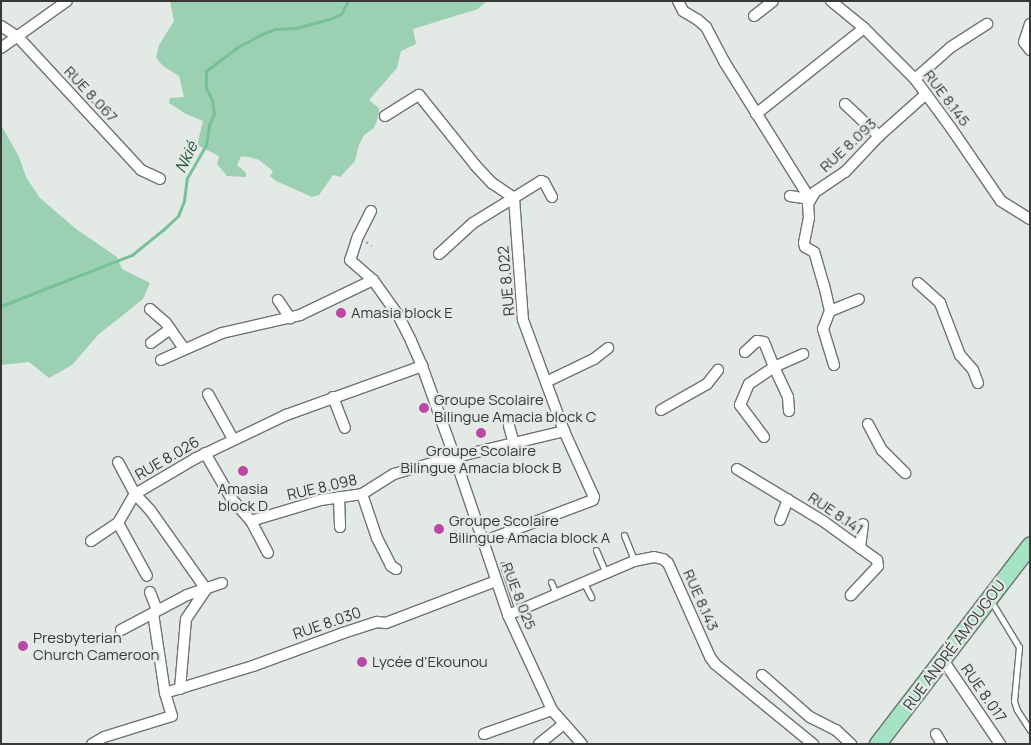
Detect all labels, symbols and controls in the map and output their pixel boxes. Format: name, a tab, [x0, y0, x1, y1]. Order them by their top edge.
street label: RUE 8.067	[61, 62, 121, 126]
street label: RUE 8.145	[920, 66, 974, 130]
street label: RUE 8.093	[816, 114, 880, 176]
water label: Nkié	[170, 138, 202, 176]
street label: RUE 8.022	[494, 245, 518, 317]
place label: Amasia block E	[351, 304, 453, 322]
marker: Amasia block E	[335, 307, 347, 319]
place label: Groupe Scolaire Bilingue Amacia block C	[434, 390, 596, 425]
marker: Groupe Scolaire Bilingue Amacia block C	[418, 402, 430, 414]
marker: Groupe Scolaire Bilingue Amacia block B	[475, 427, 487, 439]
street label: RUE 8.026	[132, 432, 202, 484]
place label: Groupe Scolaire Bilingue Amacia block B	[401, 441, 561, 476]
marker: Amasia block D	[237, 465, 249, 477]
street label: RUE 8.098	[285, 470, 359, 504]
place label: Amasia block D	[218, 479, 268, 514]
street label: RUE 8.141	[805, 488, 867, 538]
place label: Groupe Scolaire Bilingue Amacia block A	[449, 511, 610, 546]
marker: Groupe Scolaire Bilingue Amacia block A	[433, 523, 445, 535]
street label: RUE 8.025	[498, 560, 540, 632]
street label: RUE 8.143	[680, 567, 722, 633]
street label: RUE ANDRÉ AMOUGOU	[899, 577, 1009, 713]
street label: RUE 8.030	[291, 603, 363, 643]
place label: Presbyterian Church Cameroon	[33, 628, 159, 663]
marker: Presbyterian Church Cameroon	[17, 640, 29, 652]
place label: Lycée d'Ekounou	[372, 653, 488, 671]
marker: Lycée d'Ekounou	[356, 656, 368, 668]
street label: RUE 8.017	[958, 661, 1010, 725]

